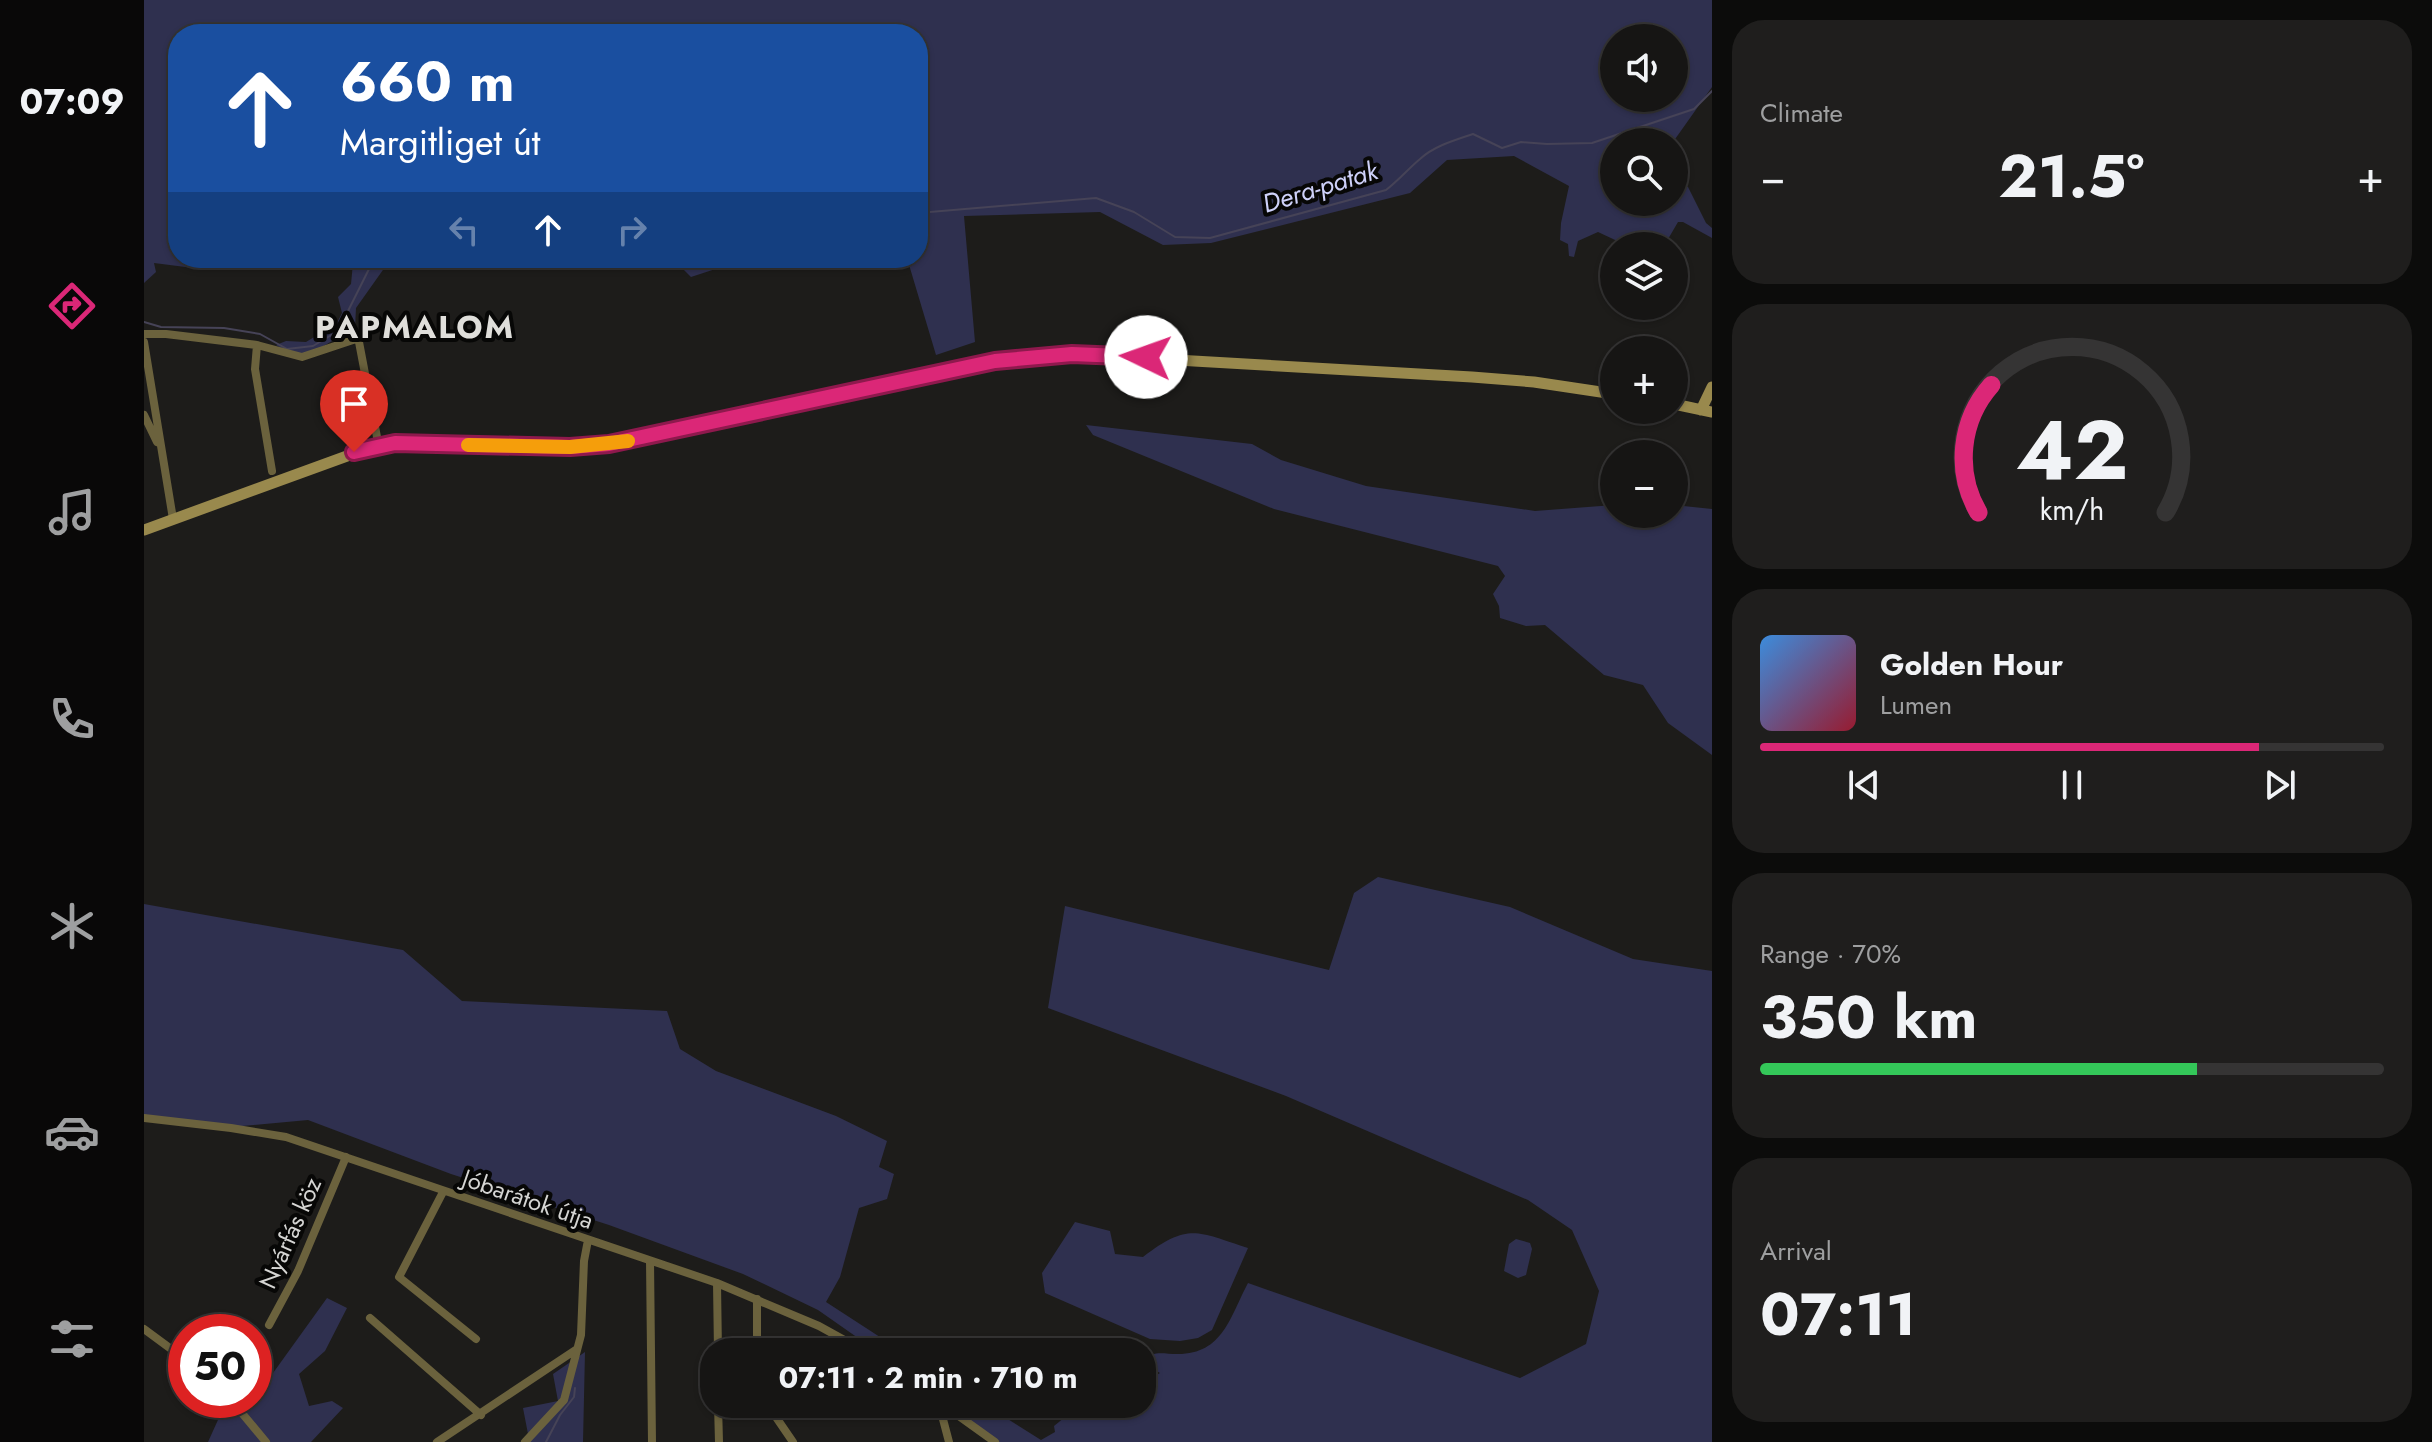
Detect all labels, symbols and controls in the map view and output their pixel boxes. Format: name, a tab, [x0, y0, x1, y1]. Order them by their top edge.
map controls	[1600, 24, 1688, 528]
button: sound	[1600, 24, 1688, 112]
text: 660 m	[340, 41, 515, 122]
icon: ahead	[208, 56, 312, 160]
text: 07:09	[19, 75, 125, 127]
text: Climate	[1760, 94, 1843, 132]
text: Margitliget út	[340, 116, 540, 168]
button: search	[1600, 128, 1688, 216]
text: 21.5°	[1999, 133, 2144, 220]
text: −	[1760, 145, 1786, 209]
text: +	[2357, 145, 2384, 209]
water label: Dera-patak	[1258, 151, 1384, 223]
icon: left	[442, 208, 486, 252]
icon: ahead	[526, 208, 570, 252]
icon: right	[610, 208, 654, 252]
button: layers	[1600, 232, 1688, 320]
icon: directions	[44, 278, 100, 334]
district label: PAPMALOM	[315, 304, 515, 350]
position arrow	[1104, 315, 1188, 399]
button: +	[1600, 336, 1688, 424]
pin	[320, 370, 388, 452]
icon: arrive	[332, 382, 376, 426]
text: 42	[2016, 389, 2128, 509]
button: −	[1600, 440, 1688, 528]
icon: music	[44, 484, 100, 540]
text: km/h	[2040, 489, 2104, 531]
text: Golden Hour	[1880, 643, 2063, 686]
text: Lumen	[1880, 686, 1952, 724]
icon: phone	[44, 691, 100, 747]
icon: previous	[1842, 763, 1886, 807]
icon: pause	[2050, 763, 2094, 807]
icon: next	[2258, 763, 2302, 807]
icon: climate	[44, 898, 100, 954]
text: Range · 70%	[1760, 935, 1901, 973]
text: 350 km	[1760, 974, 1978, 1061]
icon: car	[44, 1104, 100, 1160]
street label: Jóbarátok útja	[455, 1159, 598, 1238]
street label: Nyárfás köz	[250, 1172, 330, 1294]
text: Arrival	[1760, 1232, 1832, 1270]
text: 07:11	[1760, 1271, 1916, 1358]
icon: filters	[44, 1311, 100, 1367]
speed limit sign: 50	[168, 1314, 272, 1418]
text: 07:11 · 2 min · 710 m	[778, 1356, 1078, 1399]

